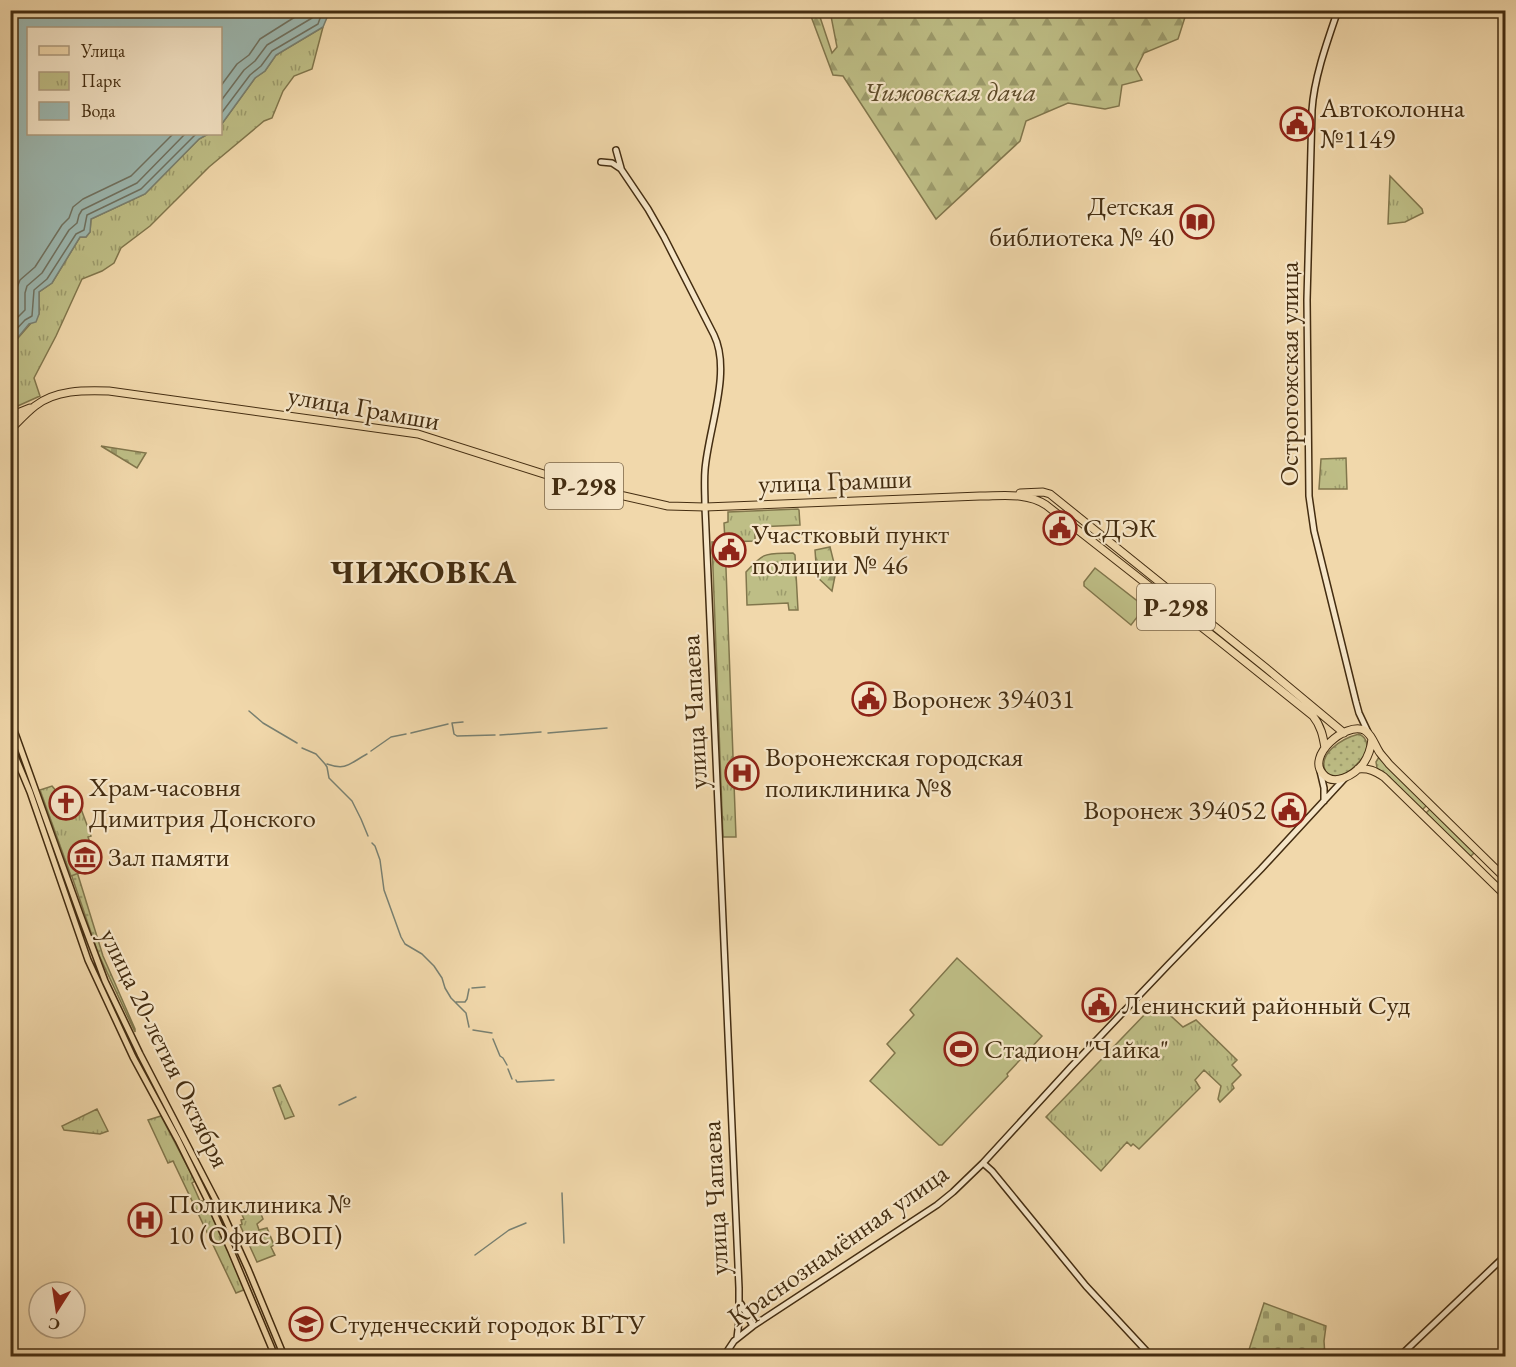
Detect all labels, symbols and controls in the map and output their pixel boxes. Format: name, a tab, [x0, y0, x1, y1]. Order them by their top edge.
legend	[27, 27, 222, 135]
text: Улица	[80, 39, 126, 62]
text: Парк	[81, 69, 121, 92]
park label: Чижовская дача	[864, 74, 1036, 109]
place label: Автоколонна №1149	[1319, 90, 1465, 156]
text: Вода	[81, 99, 116, 122]
public building icon: Автоколонна №1149	[1279, 106, 1315, 142]
place label: Детская библиотека № 40	[989, 188, 1174, 254]
library icon: Детская библиотека № 40	[1179, 204, 1215, 240]
street label: Острогожская улица	[1271, 261, 1306, 487]
street label: улица Грамши	[285, 377, 443, 438]
street label: улица Грамши	[758, 460, 912, 501]
road number: Р-298	[545, 463, 623, 509]
public building icon: СДЭК	[1042, 510, 1078, 546]
place label: СДЭК	[1083, 510, 1157, 545]
place label: Участковый пункт полиции № 46	[751, 516, 949, 582]
public building icon: Участковый пункт полиции № 46	[711, 532, 747, 568]
district label: ЧИЖОВКА	[330, 550, 518, 593]
road number: Р-298	[1137, 584, 1215, 630]
street label: улица Чапаева	[672, 634, 715, 790]
public building icon: Воронеж 394031	[851, 681, 887, 717]
place label: Воронеж 394031	[892, 681, 1075, 716]
place label: Воронежская городская поликлиника №8	[765, 739, 1023, 805]
hospital icon: Воронежская городская поликлиника №8	[724, 755, 760, 791]
place label: Храм-часовня Димитрия Донского	[88, 769, 316, 835]
church icon: Храм-часовня Димитрия Донского	[48, 785, 84, 821]
place label: Воронеж 394052	[1083, 792, 1266, 827]
public building icon: Воронеж 394052	[1271, 792, 1307, 828]
museum icon: Зал памяти	[67, 839, 103, 875]
place label: Зал памяти	[108, 839, 230, 874]
street label: улица 20-летия Октября	[92, 922, 239, 1173]
public building icon: Ленинский районный Суд	[1081, 987, 1117, 1023]
place label: Ленинский районный Суд	[1122, 987, 1410, 1022]
sports icon: Стадион "Чайка"	[943, 1031, 979, 1067]
place label: Стадион "Чайка"	[984, 1031, 1169, 1066]
street label: улица Чапаева	[693, 1120, 736, 1276]
street label: Краснознамённая улица	[720, 1155, 955, 1334]
place label: Поликлиника № 10 (Офис ВОП)	[168, 1186, 351, 1252]
hospital icon: Поликлиника № 10 (Офис ВОП)	[127, 1202, 163, 1238]
north arrow	[27, 1280, 87, 1340]
school or university icon: Студенческий городок ВГТУ	[288, 1306, 324, 1342]
place label: Студенческий городок ВГТУ	[329, 1306, 647, 1341]
text: С	[46, 1313, 62, 1336]

